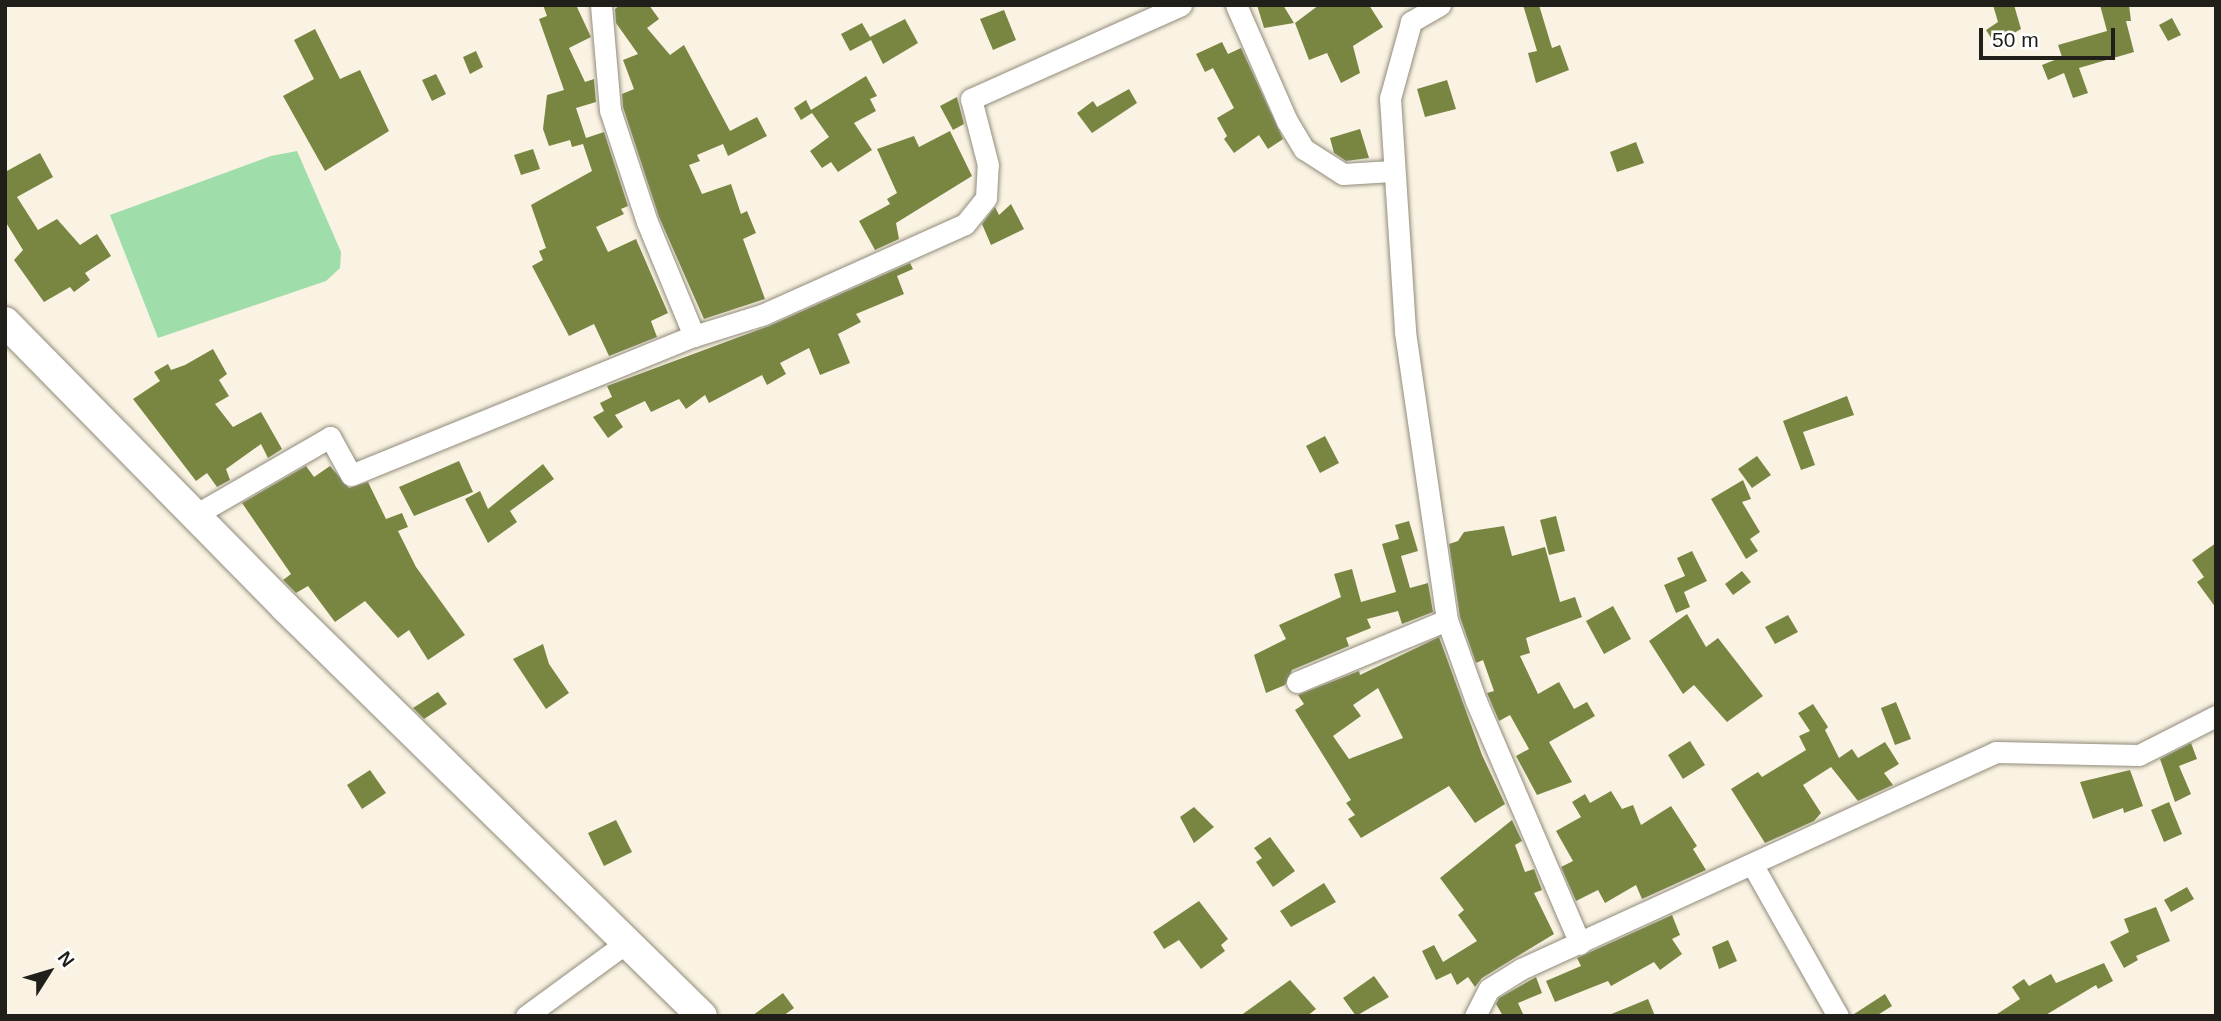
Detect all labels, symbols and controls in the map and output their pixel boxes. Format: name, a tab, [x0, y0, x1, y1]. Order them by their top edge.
scale bar	[1983, 14, 2120, 58]
text: 50 m	[1992, 28, 2039, 51]
north arrow	[14, 937, 84, 1007]
text: N	[54, 947, 79, 971]

